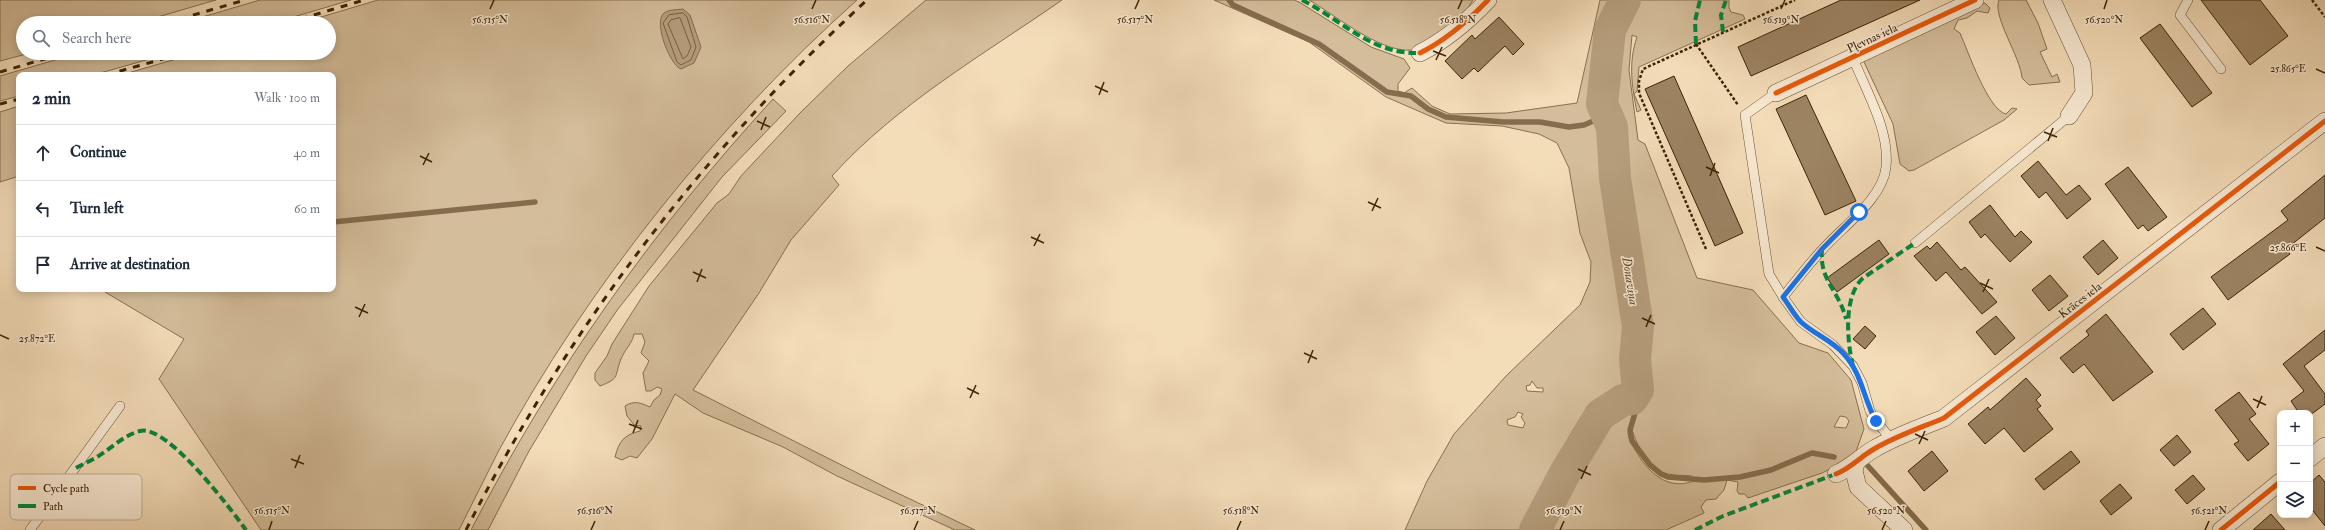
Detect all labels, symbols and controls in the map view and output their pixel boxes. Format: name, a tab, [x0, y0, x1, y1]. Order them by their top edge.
text: 56.515°N	[472, 14, 508, 26]
text: 56.516°N	[794, 14, 830, 26]
text: 56.517°N	[1117, 14, 1153, 26]
text: 56.518°N	[1440, 14, 1476, 26]
text: 56.519°N	[1763, 14, 1799, 26]
text: 56.520°N	[2085, 14, 2123, 26]
search box	[16, 16, 336, 60]
street label: Pļevnas iela	[1844, 20, 1901, 57]
icon: search	[30, 27, 52, 49]
text: Search here	[62, 29, 131, 48]
text: 25.865°E	[2270, 63, 2306, 75]
text: 2 min	[32, 88, 71, 109]
text: Walk · 100 m	[254, 90, 320, 106]
icon: ahead	[32, 142, 54, 164]
text: Continue	[70, 143, 126, 162]
text: 40 m	[294, 145, 320, 161]
icon: left	[32, 198, 54, 220]
text: Turn left	[70, 199, 124, 218]
text: 60 m	[294, 201, 320, 217]
route start	[1850, 203, 1868, 221]
text: 25.866°E	[2270, 242, 2306, 254]
icon: arrive	[32, 254, 54, 276]
text: Arrive at destination	[70, 255, 190, 274]
water label: Donaviņa	[1618, 255, 1642, 306]
street label: Krāces iela	[2056, 278, 2106, 322]
text: 25.872°E	[19, 333, 55, 345]
map controls	[2277, 410, 2313, 518]
button: +	[2277, 410, 2313, 446]
route end	[1867, 412, 1885, 430]
button: −	[2277, 446, 2313, 482]
legend	[10, 474, 142, 520]
text: Cycle path	[43, 482, 89, 496]
button: layers	[2277, 482, 2313, 518]
text: Path	[43, 500, 63, 513]
text: 56.515°N	[254, 505, 290, 517]
text: 56.516°N	[577, 505, 613, 517]
text: 56.517°N	[900, 505, 936, 517]
text: 56.518°N	[1223, 505, 1259, 517]
text: 56.519°N	[1546, 505, 1582, 517]
text: 56.520°N	[1867, 505, 1905, 517]
text: 56.521°N	[2191, 505, 2227, 517]

